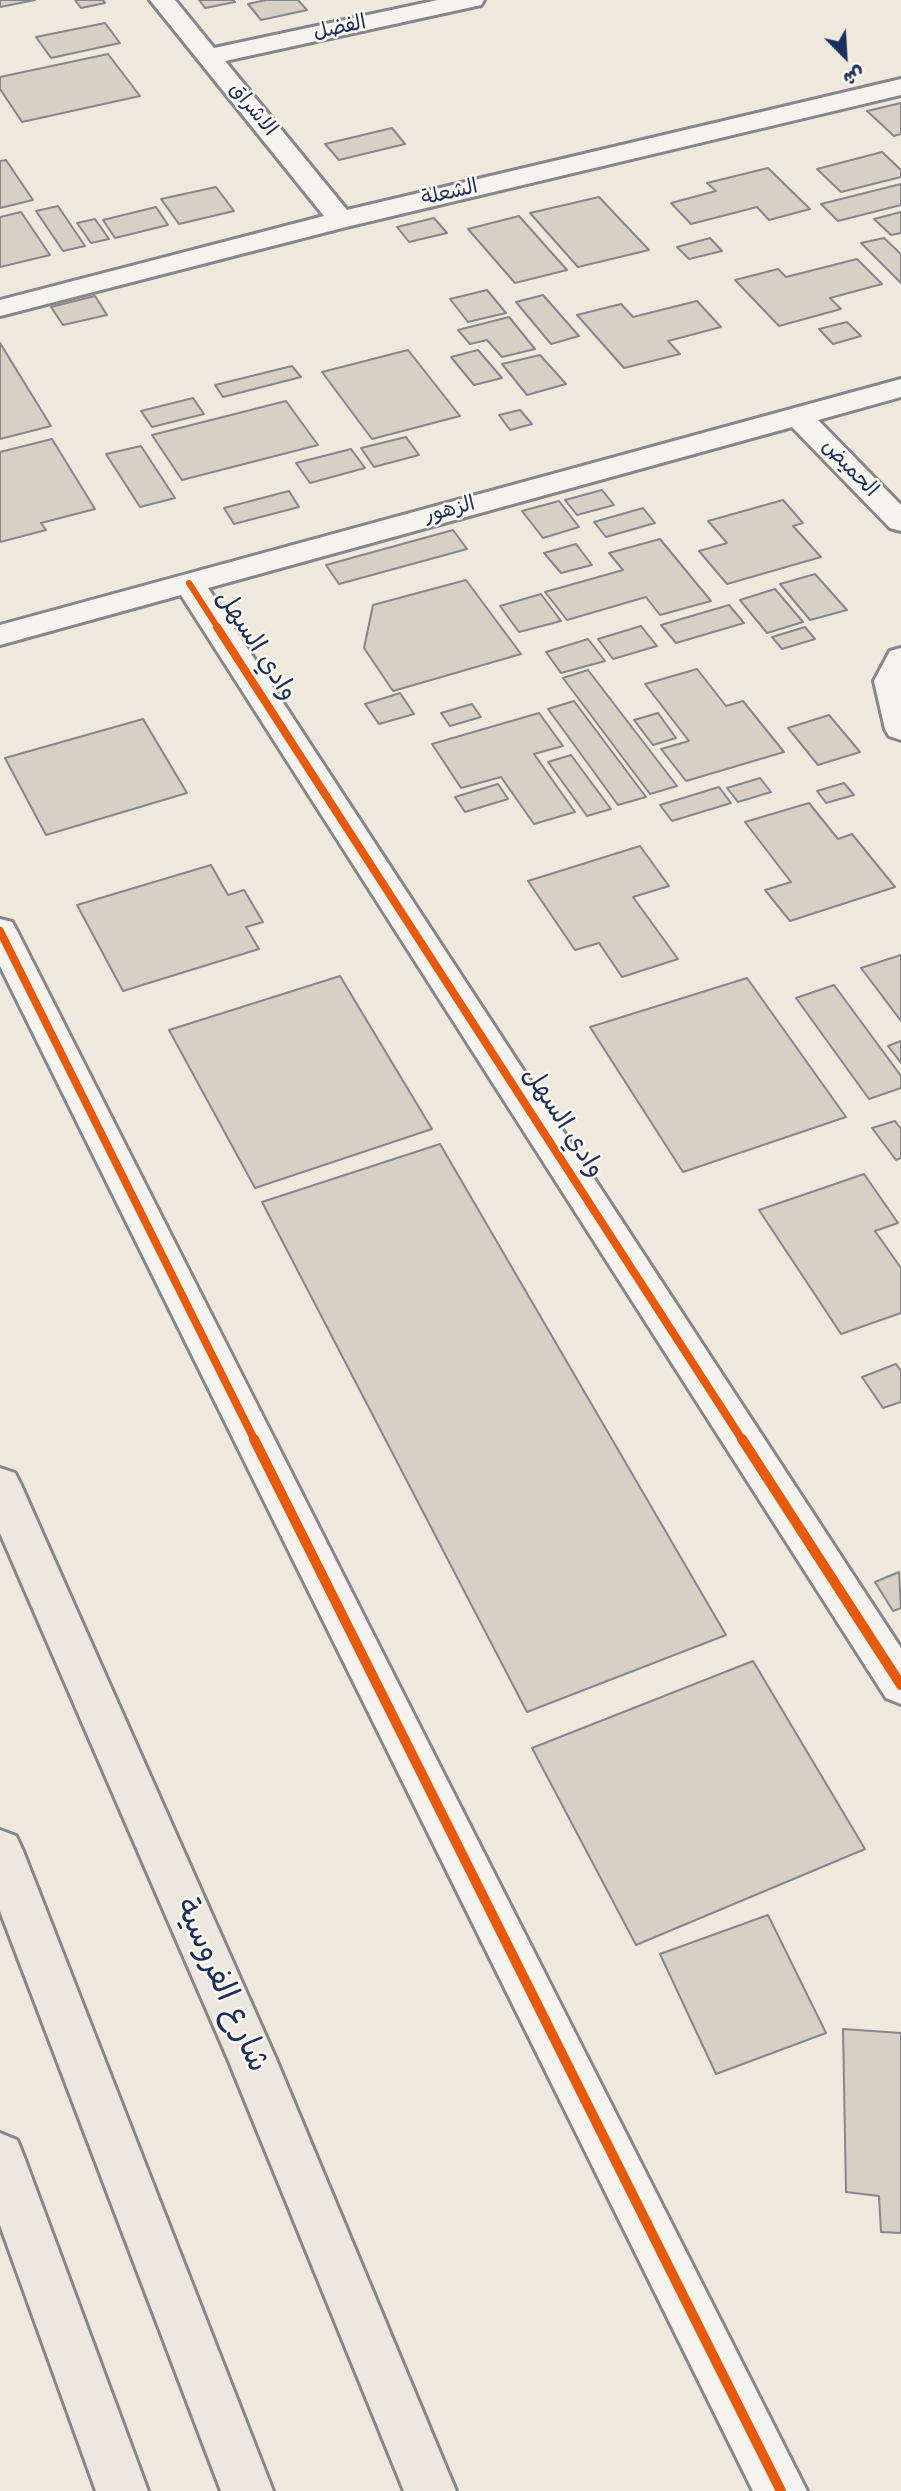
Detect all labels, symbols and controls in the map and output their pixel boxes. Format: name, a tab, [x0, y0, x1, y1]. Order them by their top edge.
street label: الفضل	[311, 11, 369, 47]
north arrow	[810, 21, 880, 91]
text: ش	[839, 60, 868, 91]
street label: الاشراق	[223, 78, 281, 142]
street label: الشعلة	[419, 175, 481, 213]
street label: الحميض	[815, 435, 883, 503]
street label: الزهور	[422, 492, 478, 530]
street label: وادي السهل	[208, 585, 302, 707]
street label: وادي السهل	[515, 1062, 609, 1184]
street label: شارع الفروسية	[165, 1893, 275, 2079]

